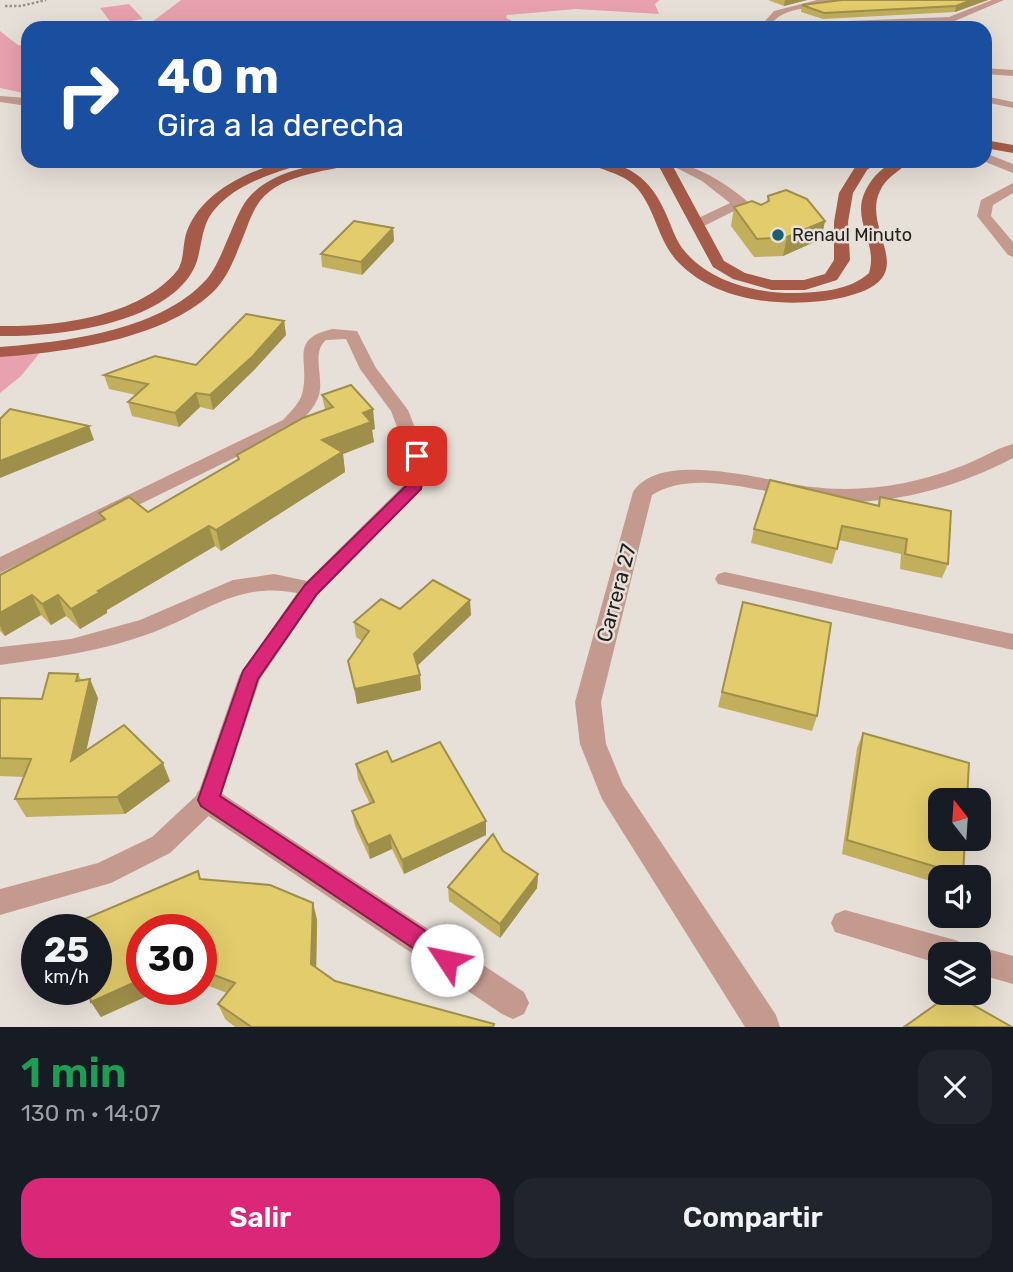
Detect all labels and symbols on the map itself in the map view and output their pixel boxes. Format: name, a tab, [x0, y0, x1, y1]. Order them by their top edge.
place label: Renaul Minuto	[792, 224, 912, 246]
marker: Renaul Minuto	[770, 227, 786, 243]
pin	[387, 426, 447, 486]
street label: Carrera 27	[591, 541, 641, 645]
north arrow	[928, 788, 990, 850]
speed limit sign: 30	[126, 914, 217, 1005]
position arrow	[410, 923, 484, 997]

